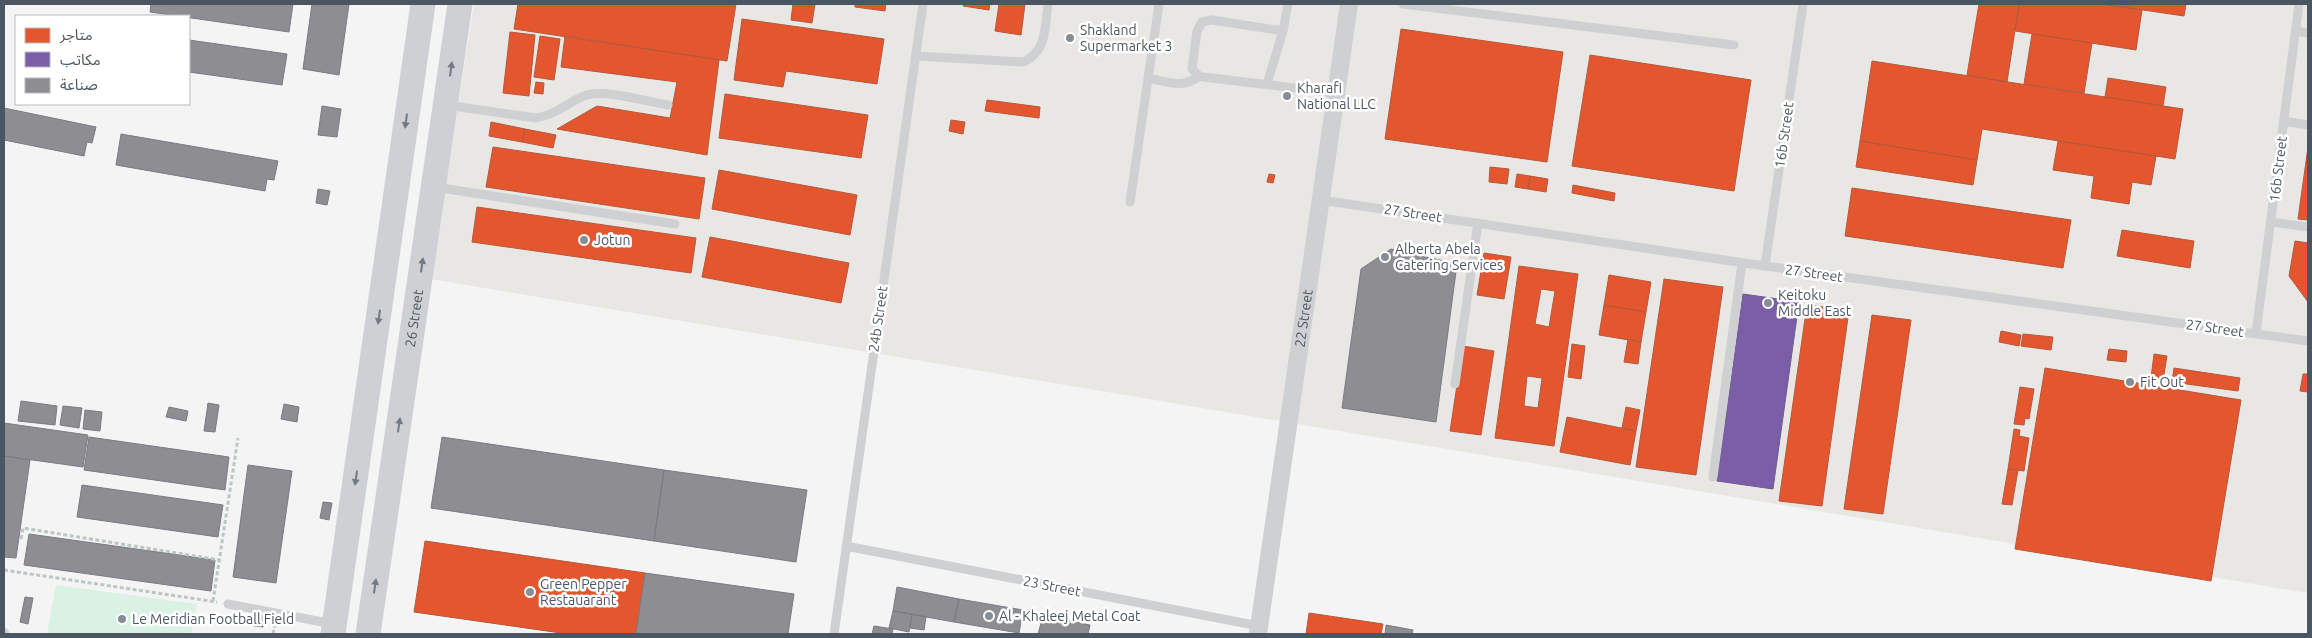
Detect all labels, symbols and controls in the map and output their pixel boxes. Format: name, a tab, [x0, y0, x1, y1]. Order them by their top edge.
legend	[15, 15, 190, 105]
place label: Shakland Supermarket 3	[1080, 22, 1172, 54]
text: متاجر	[59, 26, 93, 44]
marker: Shakland Supermarket 3	[1064, 32, 1076, 44]
text: مكاتب	[60, 51, 101, 68]
one-way arrow	[447, 61, 455, 77]
text: صناعة	[60, 76, 98, 93]
place label: Kharafi National LLC	[1297, 80, 1376, 112]
marker: Kharafi National LLC	[1281, 90, 1293, 102]
street label: 16b Street	[1771, 101, 1797, 169]
one-way arrow	[402, 114, 410, 130]
street label: 16b Street	[2266, 135, 2290, 203]
street label: 27 Street	[1383, 201, 1443, 226]
place label: Jotun	[594, 232, 631, 248]
marker: Jotun	[578, 234, 590, 246]
place label: Alberta Abela Catering Services	[1395, 241, 1503, 273]
marker: Alberta Abela Catering Services	[1379, 251, 1391, 263]
one-way arrow	[419, 256, 427, 272]
street label: 27 Street	[1784, 261, 1844, 285]
street label: 24b Street	[865, 285, 891, 353]
place label: Keitoku Middle East	[1778, 287, 1852, 319]
street label: 26 Street	[402, 288, 426, 348]
street label: 22 Street	[1292, 288, 1316, 348]
marker: Keitoku Middle East	[1762, 297, 1774, 309]
one-way arrow	[374, 309, 382, 325]
street label: 27 Street	[2185, 316, 2245, 340]
place label: Fit Out	[2140, 374, 2184, 390]
marker: Fit Out	[2124, 376, 2136, 388]
one-way arrow	[395, 417, 403, 433]
one-way arrow	[351, 470, 359, 486]
street label: 23 Street	[1022, 573, 1083, 599]
place label: Green Pepper Restauarant	[540, 576, 627, 608]
one-way arrow	[371, 578, 379, 594]
marker: Green Pepper Restauarant	[524, 586, 536, 598]
place label: Al - Khaleej Metal Coat	[999, 608, 1141, 624]
marker: Al - Khaleej Metal Coat	[983, 610, 995, 622]
place label: Le Meridian Football Field	[132, 611, 294, 627]
marker: Le Meridian Football Field	[116, 613, 128, 625]

